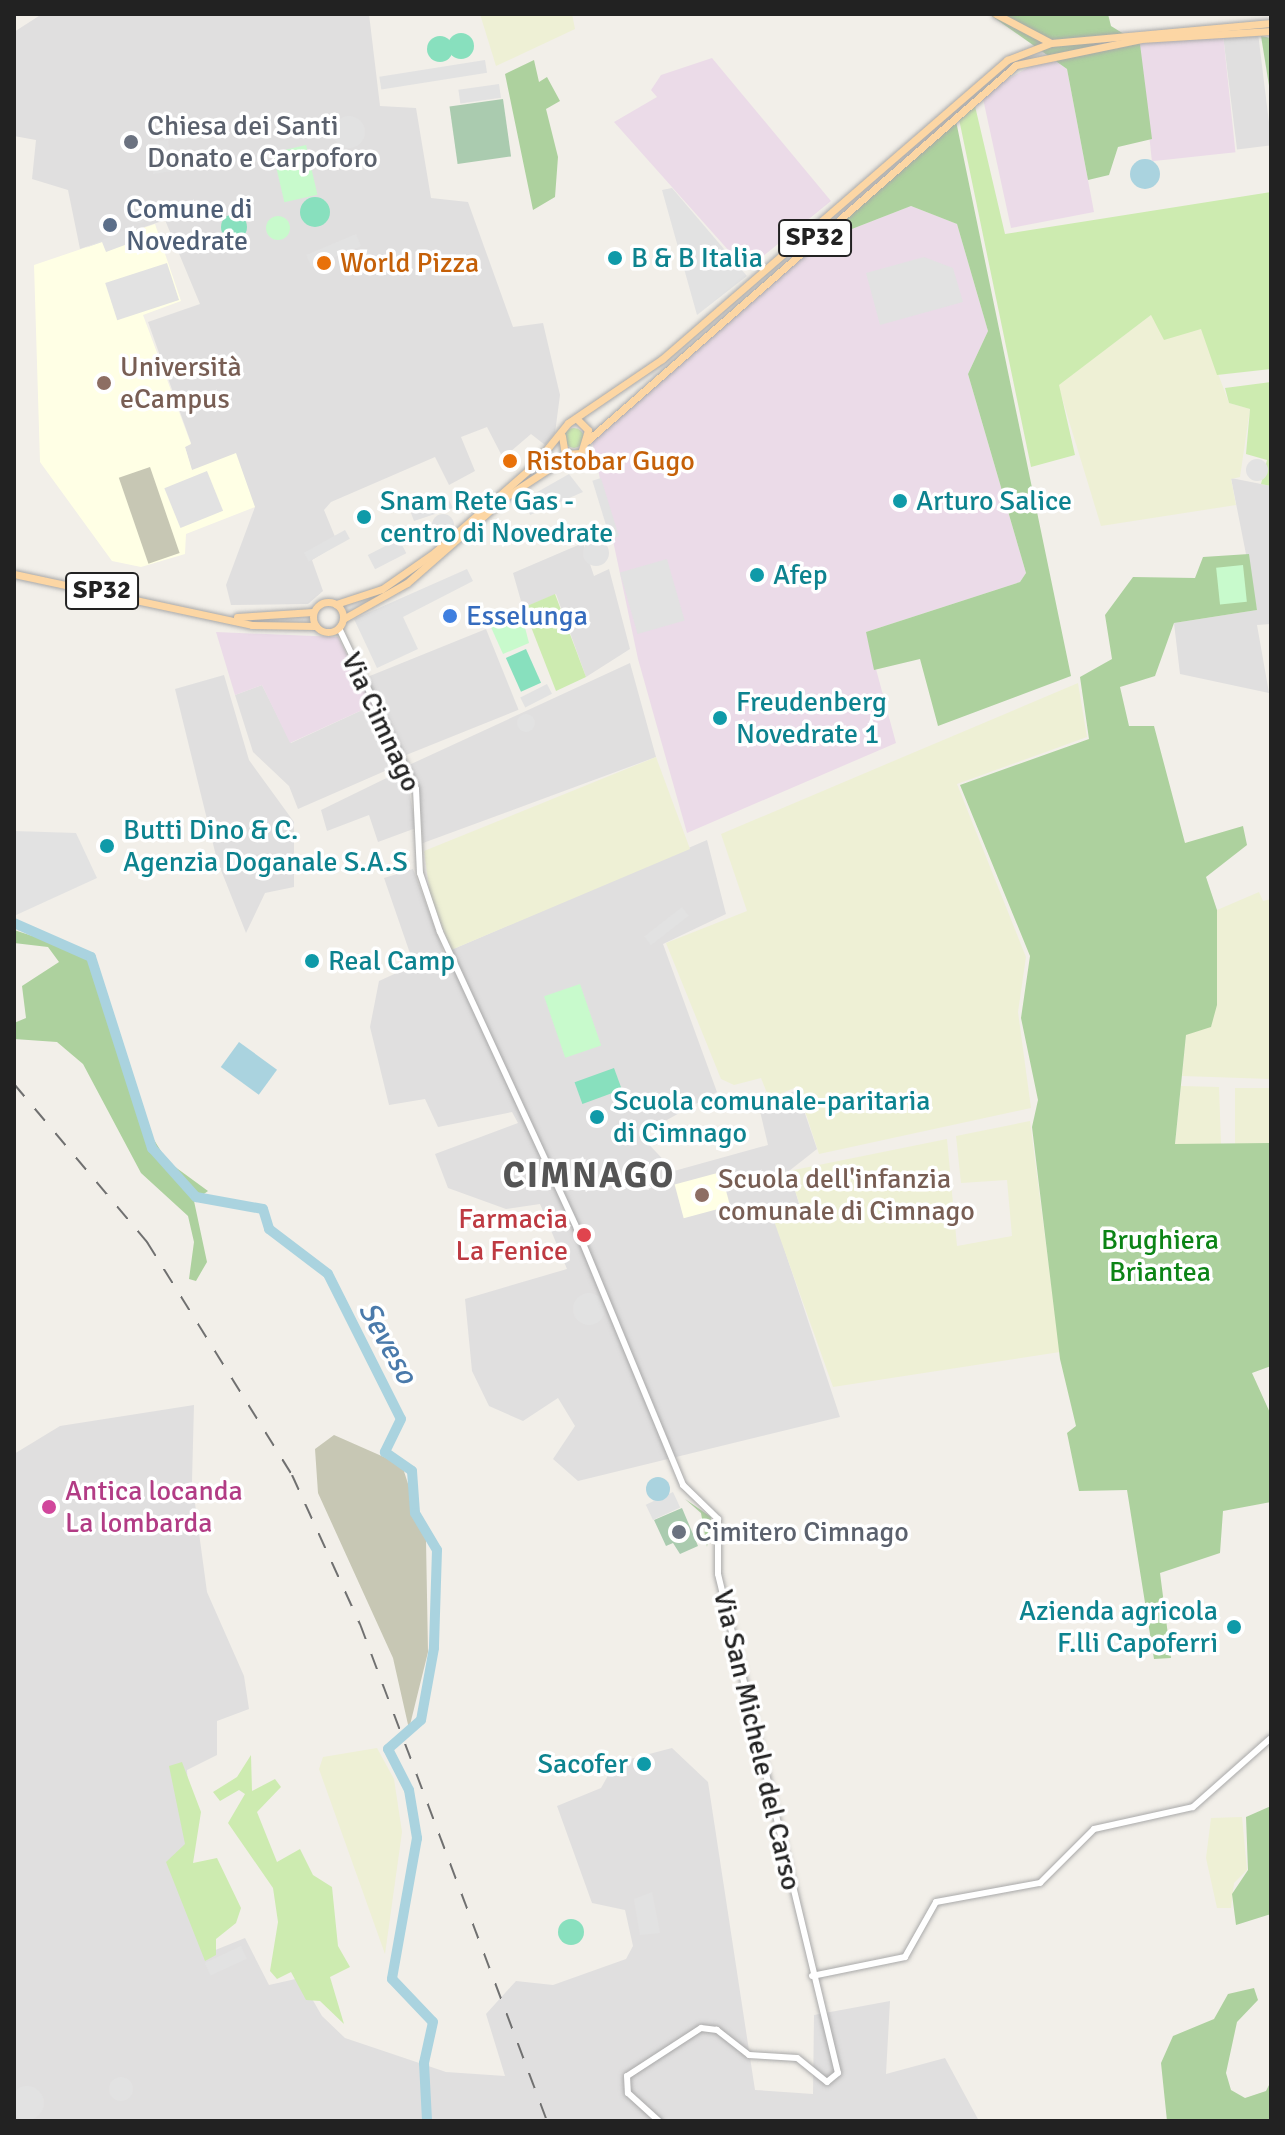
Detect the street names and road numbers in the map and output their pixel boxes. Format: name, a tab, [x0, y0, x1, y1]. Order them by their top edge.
road number: SP32	[777, 216, 853, 260]
road number: SP32	[64, 569, 140, 613]
street label: Via Cimnago	[334, 647, 428, 797]
street label: Via San Michele del Carso	[706, 1587, 808, 1893]

